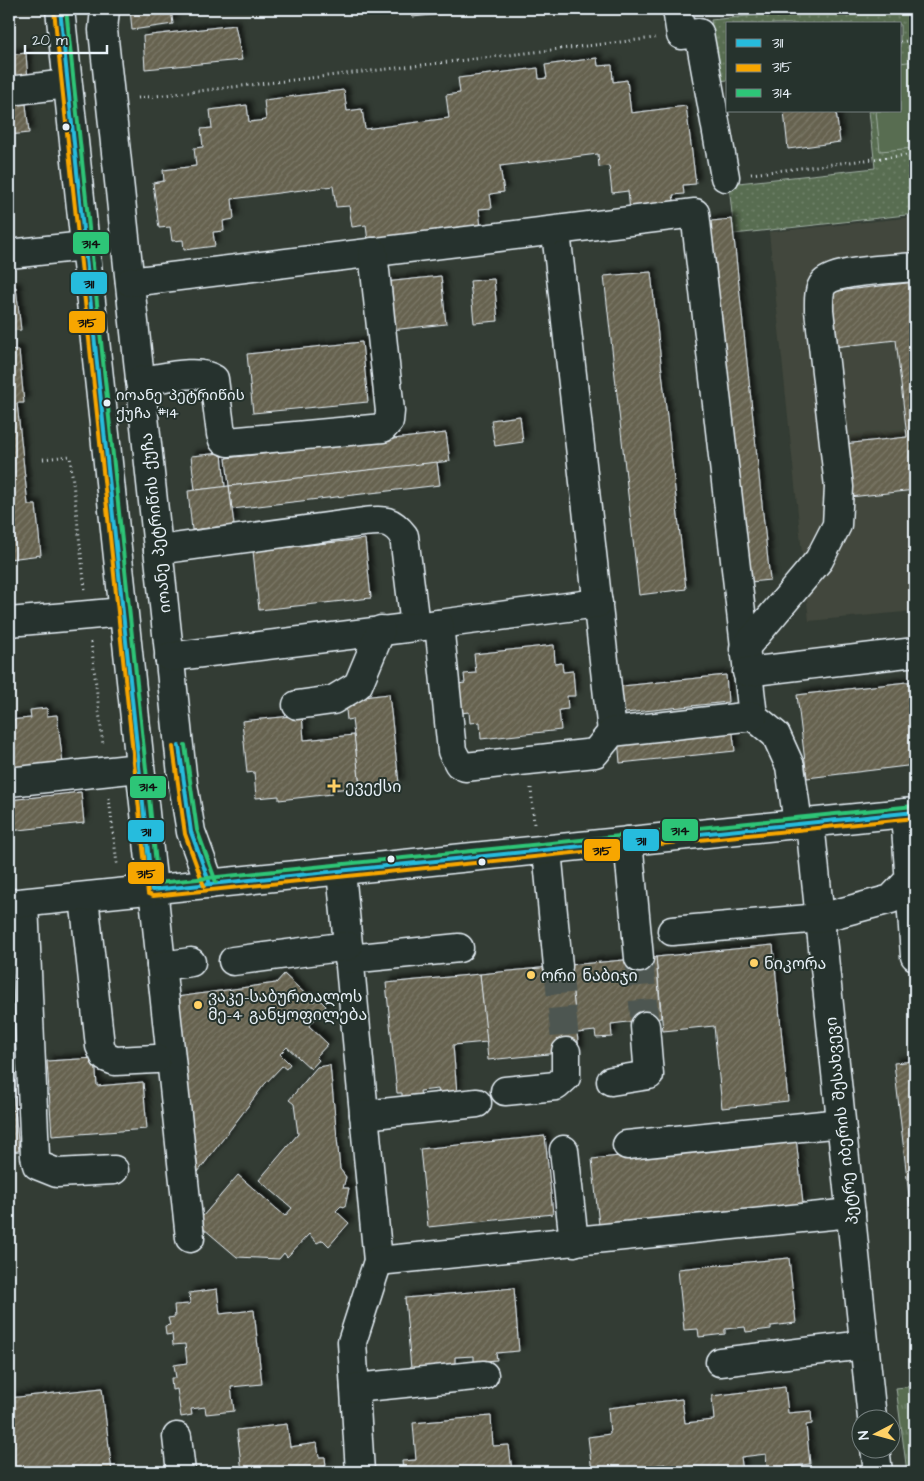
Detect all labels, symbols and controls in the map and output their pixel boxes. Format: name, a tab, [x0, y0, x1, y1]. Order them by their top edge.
scale bar	[25, 22, 108, 54]
legend	[726, 22, 902, 112]
text: 20 m	[32, 30, 68, 51]
text: 311	[772, 33, 784, 54]
text: 315	[772, 57, 793, 78]
text: 314	[772, 83, 792, 104]
unlabelled marker	[61, 122, 71, 132]
line badge: 314	[72, 231, 110, 255]
text: 314	[81, 234, 101, 254]
line badge: 311	[70, 271, 108, 295]
text: 311	[83, 274, 95, 294]
line badge: 315	[68, 310, 106, 334]
text: 315	[77, 313, 98, 333]
place label: იოანე პეტრიწის ქუჩა #14	[116, 385, 245, 424]
marker: იოანე პეტრიწის ქუჩა #14	[102, 398, 112, 408]
street label: იოანე პეტრიწის ქუჩა	[136, 432, 176, 614]
line badge: 314	[129, 775, 167, 799]
place label: ევექსი	[345, 776, 401, 798]
text: 314	[138, 777, 158, 797]
marker: ევექსი	[327, 779, 341, 793]
line badge: 314	[661, 818, 699, 842]
line badge: 311	[127, 819, 165, 843]
text: 314	[670, 821, 690, 841]
text: 311	[140, 822, 152, 842]
line badge: 311	[622, 828, 660, 852]
text: 311	[635, 831, 647, 851]
line badge: 315	[583, 838, 621, 862]
text: 315	[592, 841, 613, 861]
unlabelled marker	[386, 854, 396, 864]
unlabelled marker	[477, 857, 487, 867]
line badge: 315	[127, 861, 165, 885]
text: 315	[136, 864, 157, 884]
place label: ნიკორა	[764, 953, 826, 975]
marker: ნიკორა	[748, 957, 760, 969]
place label: ორი ნაბიჯი	[541, 965, 638, 987]
marker: ორი ნაბიჯი	[525, 969, 537, 981]
place label: ვაკე-საბურთალოს მე-4 განყოფილება	[208, 986, 367, 1026]
marker: ვაკე-საბურთალოს მე-4 განყოფილება	[192, 999, 204, 1011]
street label: პეტრე იბერის შესახვევი	[820, 1016, 864, 1226]
north arrow	[852, 1408, 902, 1458]
text: N	[854, 1430, 874, 1441]

